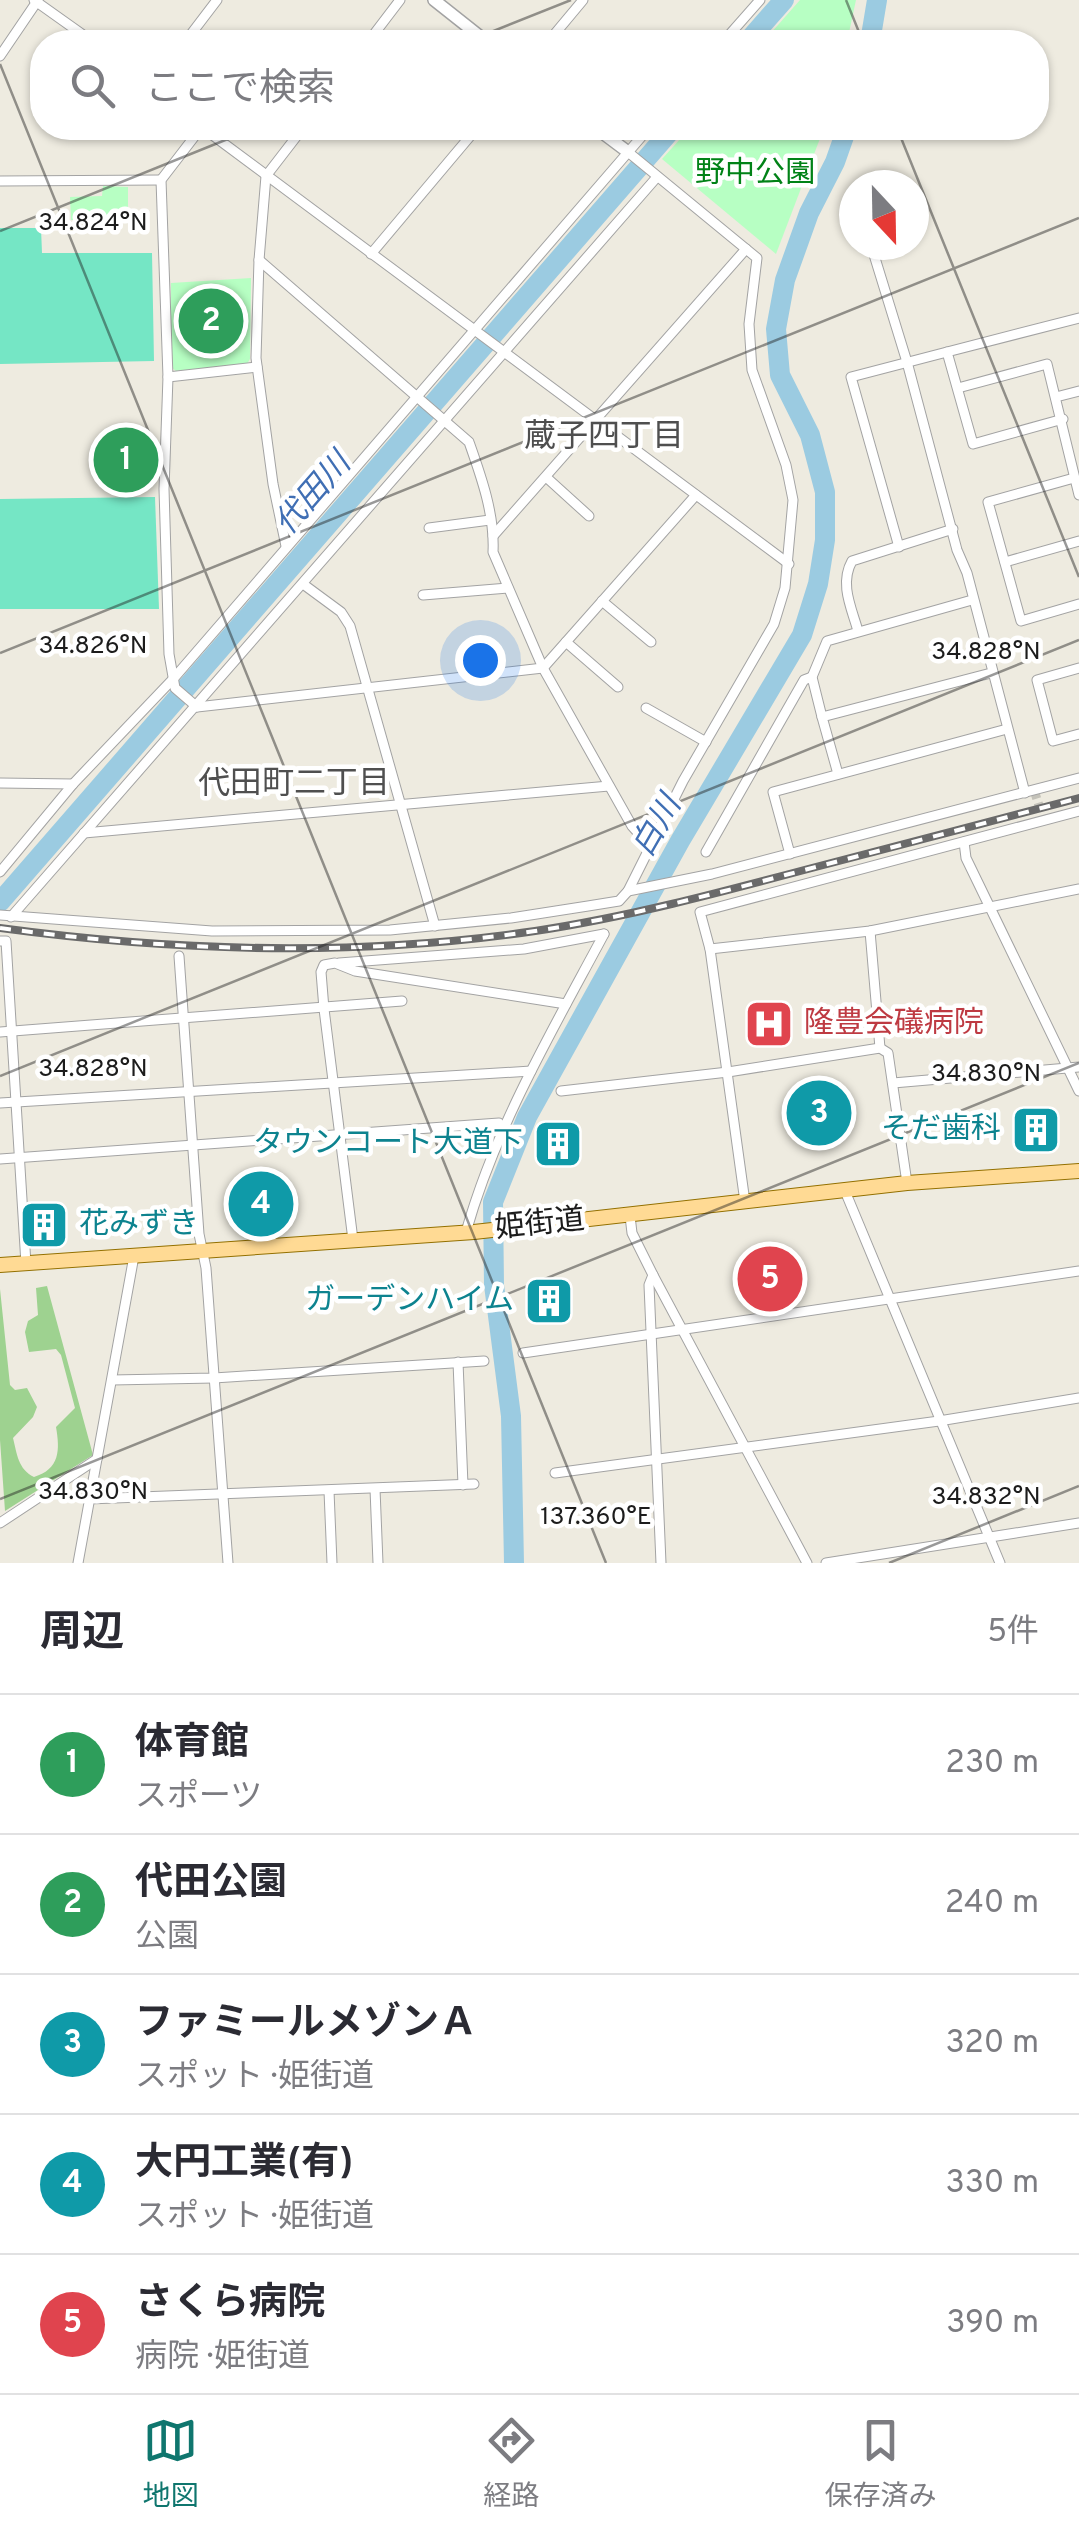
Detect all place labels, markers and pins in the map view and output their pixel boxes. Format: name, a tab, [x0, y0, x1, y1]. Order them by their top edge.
pin: 2	[178, 284, 244, 358]
pin: 1	[94, 422, 158, 498]
hospital icon: 隆豊会礒病院	[743, 998, 795, 1050]
place label: 隆豊会礒病院	[804, 1006, 984, 1043]
pin: 3	[786, 1076, 852, 1150]
building icon: そだ歯科	[1010, 1104, 1062, 1156]
place label: そだ歯科	[881, 1112, 1001, 1149]
building icon: タウンコート大道下	[532, 1118, 584, 1170]
place label: タウンコート大道下	[253, 1126, 523, 1163]
pin: 4	[228, 1166, 294, 1242]
building icon: 花みずき	[18, 1199, 70, 1251]
place label: 花みずき	[79, 1207, 199, 1244]
pin: 5	[738, 1242, 802, 1316]
building icon: ガーデンハイム	[523, 1275, 575, 1327]
place label: ガーデンハイム	[305, 1283, 514, 1320]

